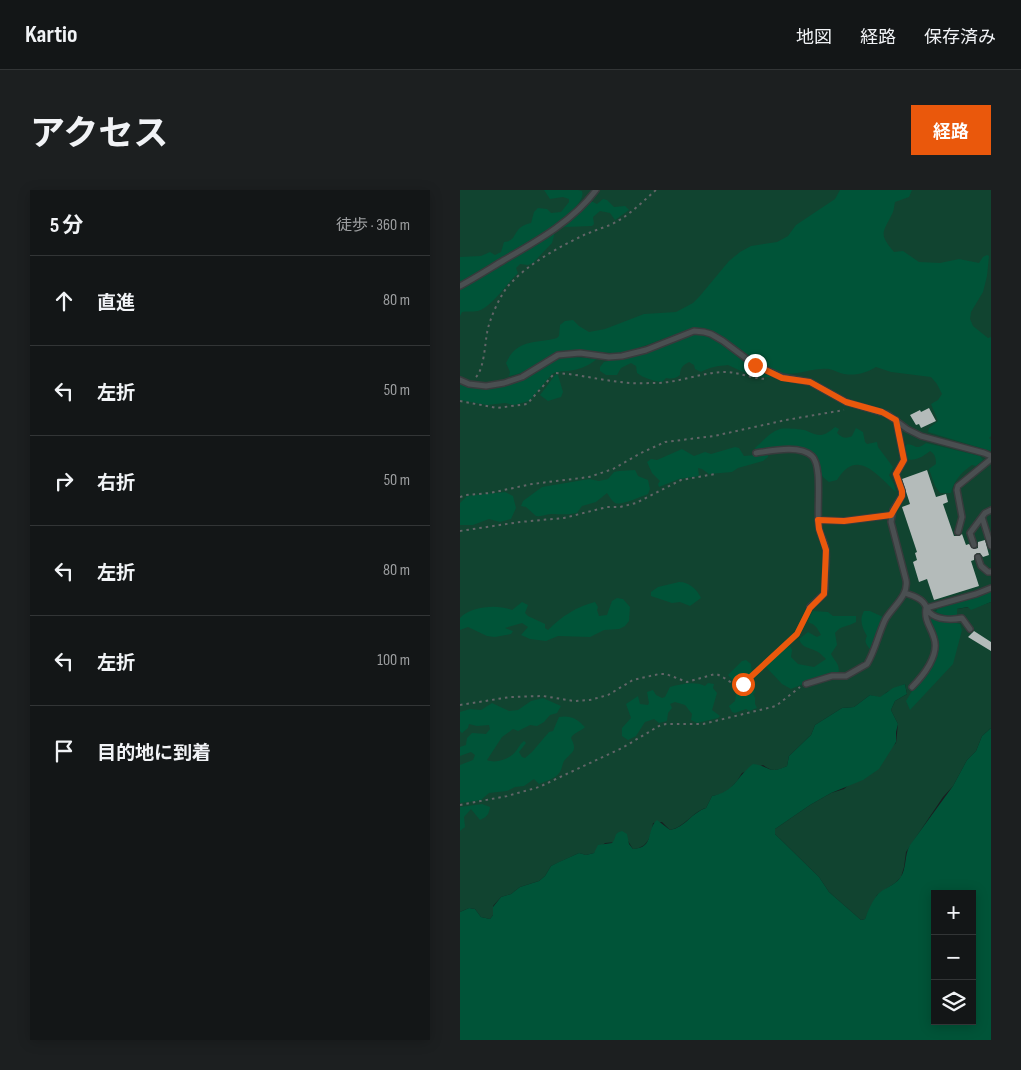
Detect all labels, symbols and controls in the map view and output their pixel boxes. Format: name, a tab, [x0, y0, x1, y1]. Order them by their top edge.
text: Kartio	[25, 20, 77, 49]
text: 地図	[796, 27, 832, 48]
text: 経路	[860, 27, 896, 48]
text: 保存済み	[924, 27, 996, 48]
button: 経路	[911, 105, 991, 155]
text: アクセス	[30, 113, 168, 156]
text: 5 分	[50, 213, 84, 238]
text: 徒歩 · 360 m	[336, 216, 410, 235]
icon: ahead	[50, 287, 78, 315]
text: 80 m	[383, 291, 410, 310]
text: 直進	[97, 292, 135, 315]
route end	[744, 354, 767, 377]
icon: left	[50, 377, 78, 405]
text: 50 m	[384, 381, 410, 400]
text: 左折	[97, 382, 135, 405]
icon: right	[50, 467, 78, 495]
text: 50 m	[384, 471, 410, 490]
text: 右折	[97, 472, 135, 495]
icon: left	[50, 557, 78, 585]
text: 80 m	[383, 561, 410, 580]
text: 左折	[97, 562, 135, 585]
icon: left	[50, 647, 78, 675]
text: 100 m	[377, 651, 410, 670]
text: 左折	[97, 652, 135, 675]
route start	[732, 673, 755, 696]
icon: arrive	[50, 737, 78, 765]
text: 目的地に到着	[97, 742, 211, 765]
map controls	[931, 890, 976, 1025]
button: +	[931, 890, 976, 935]
button: −	[931, 935, 976, 980]
button: layers	[931, 980, 976, 1025]

